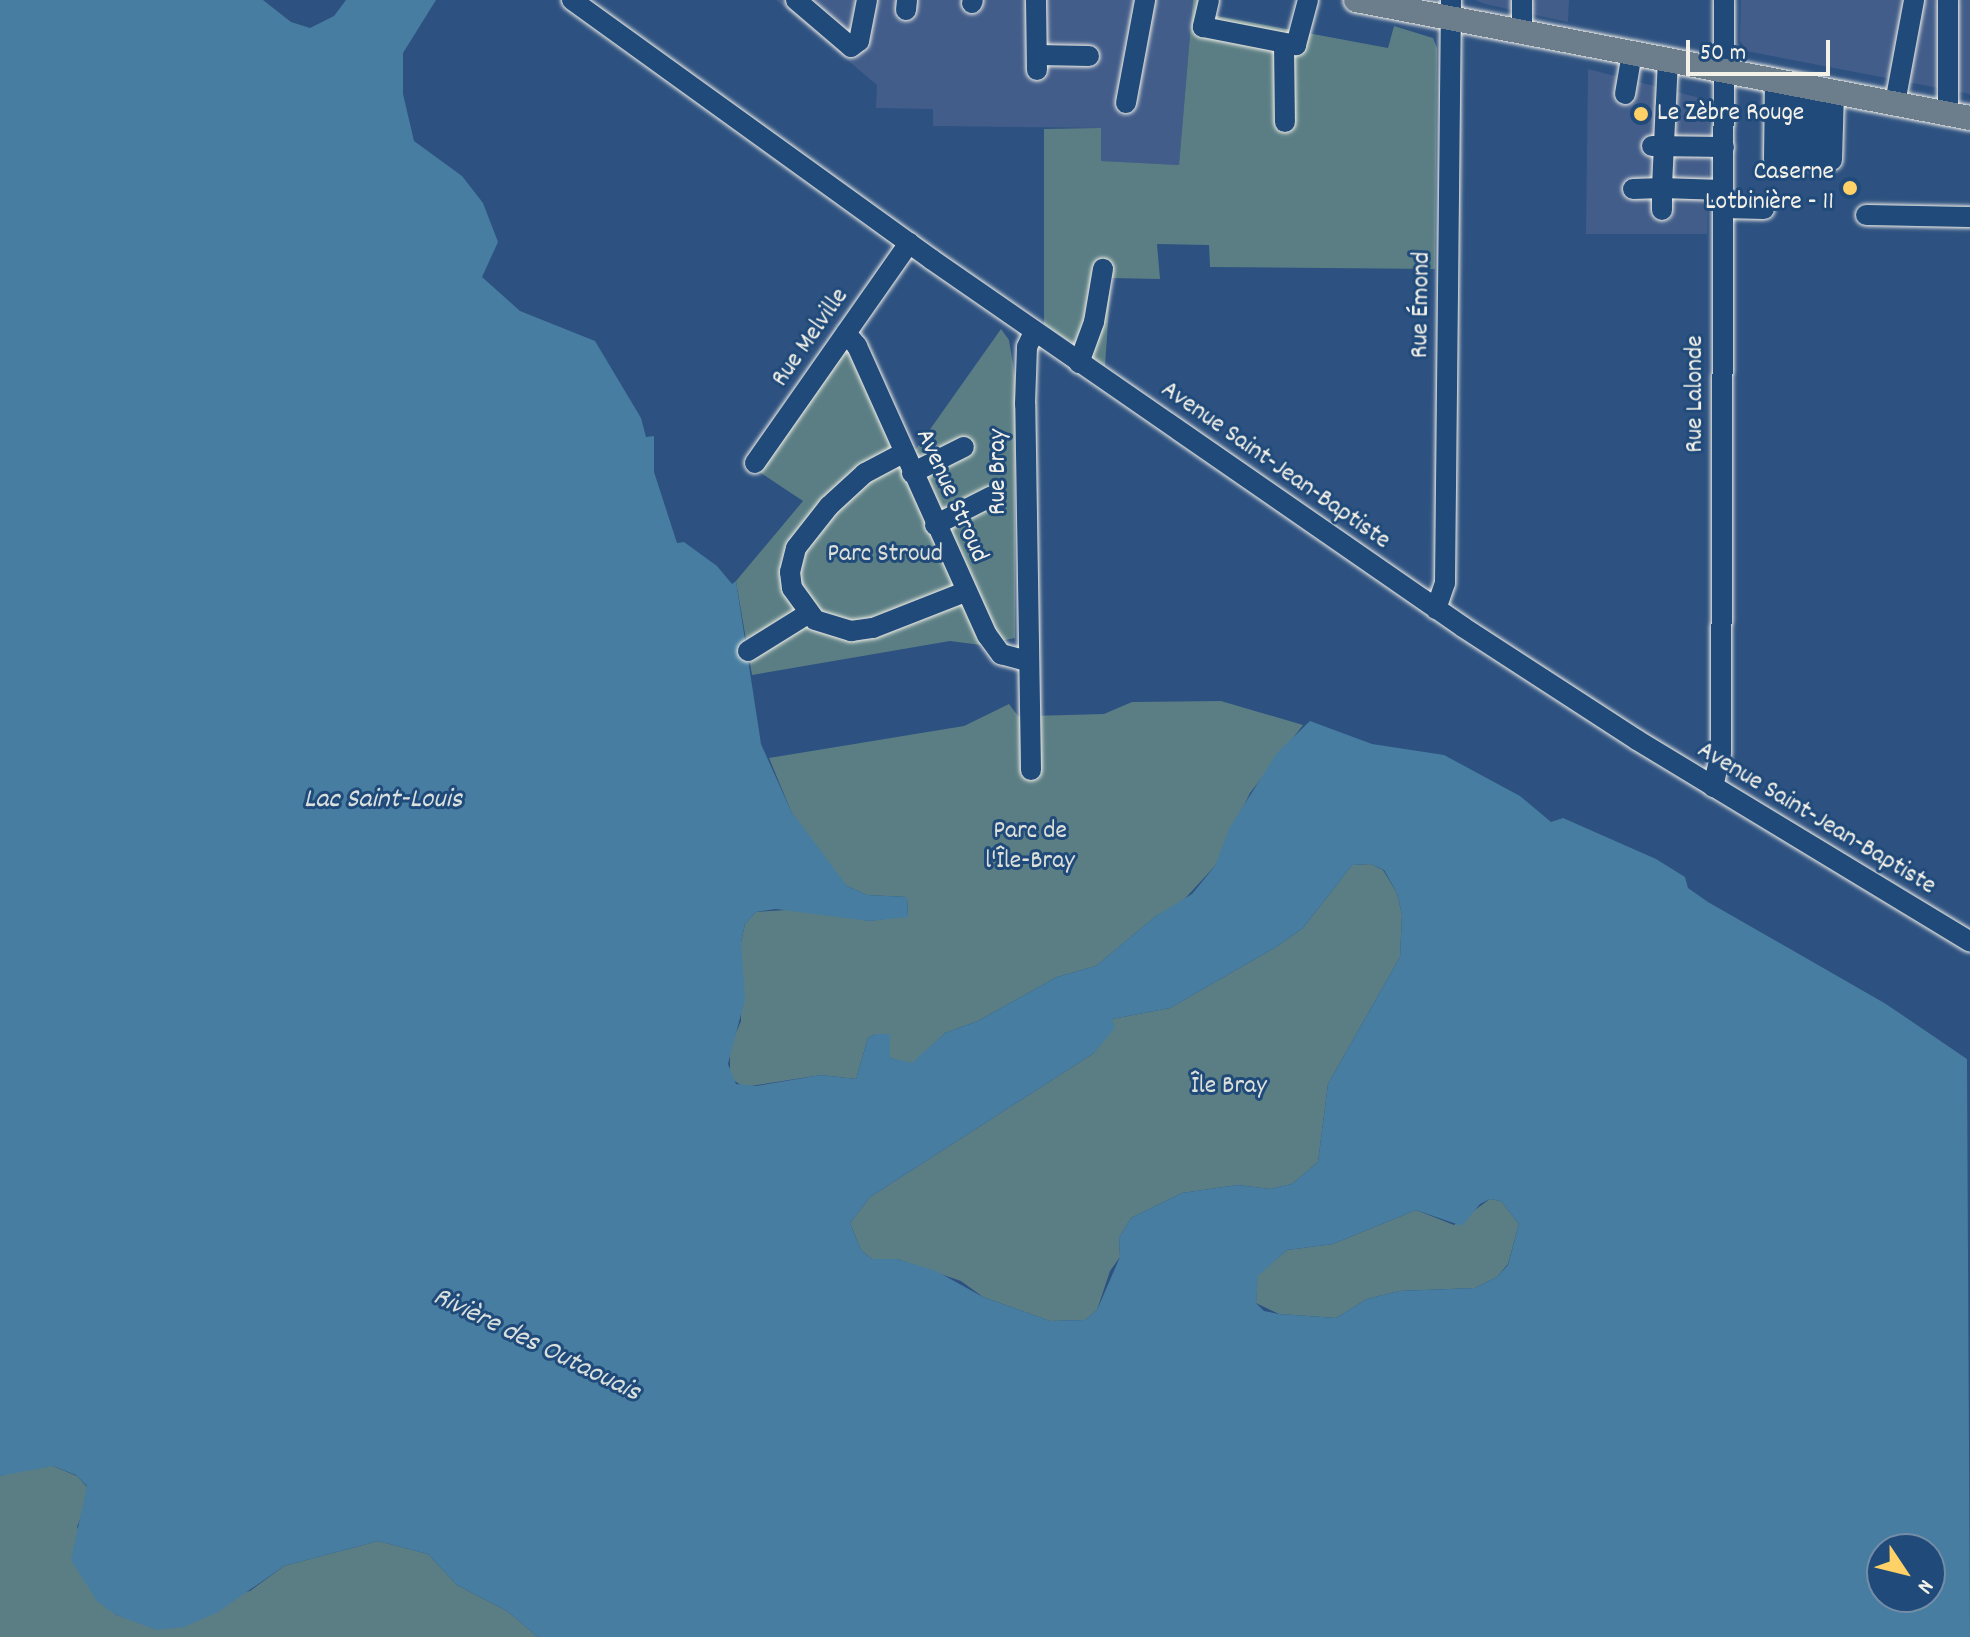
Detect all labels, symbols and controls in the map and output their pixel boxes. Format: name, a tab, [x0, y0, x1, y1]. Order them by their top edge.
scale bar	[1690, 24, 1834, 74]
text: 50 m	[1700, 37, 1746, 71]
place label: Le Zèbre Rouge	[1657, 98, 1804, 130]
marker: Le Zèbre Rouge	[1632, 105, 1650, 123]
place label: Caserne Lotbinière - 11	[1705, 157, 1834, 218]
marker: Caserne Lotbinière - 11	[1841, 179, 1859, 197]
street label: Rue Émond	[1405, 251, 1439, 359]
street label: Rue Melville	[766, 283, 856, 393]
street label: Rue Lalonde	[1680, 335, 1712, 453]
street label: Avenue Saint-Jean-Baptiste	[1154, 375, 1396, 557]
street label: Avenue Stroud	[908, 424, 994, 568]
street label: Rue Bray	[983, 429, 1015, 515]
park label: Parc Stroud	[827, 539, 943, 571]
street label: Avenue Saint-Jean-Baptiste	[1691, 735, 1941, 903]
water label: Lac Saint-Louis	[304, 784, 462, 818]
park label: Parc de l'Île-Bray	[985, 816, 1075, 878]
park label: Île Bray	[1191, 1071, 1267, 1103]
water label: Rivière des Outaouais	[427, 1281, 645, 1411]
north arrow	[1866, 1533, 1946, 1613]
text: N	[1909, 1573, 1940, 1599]

